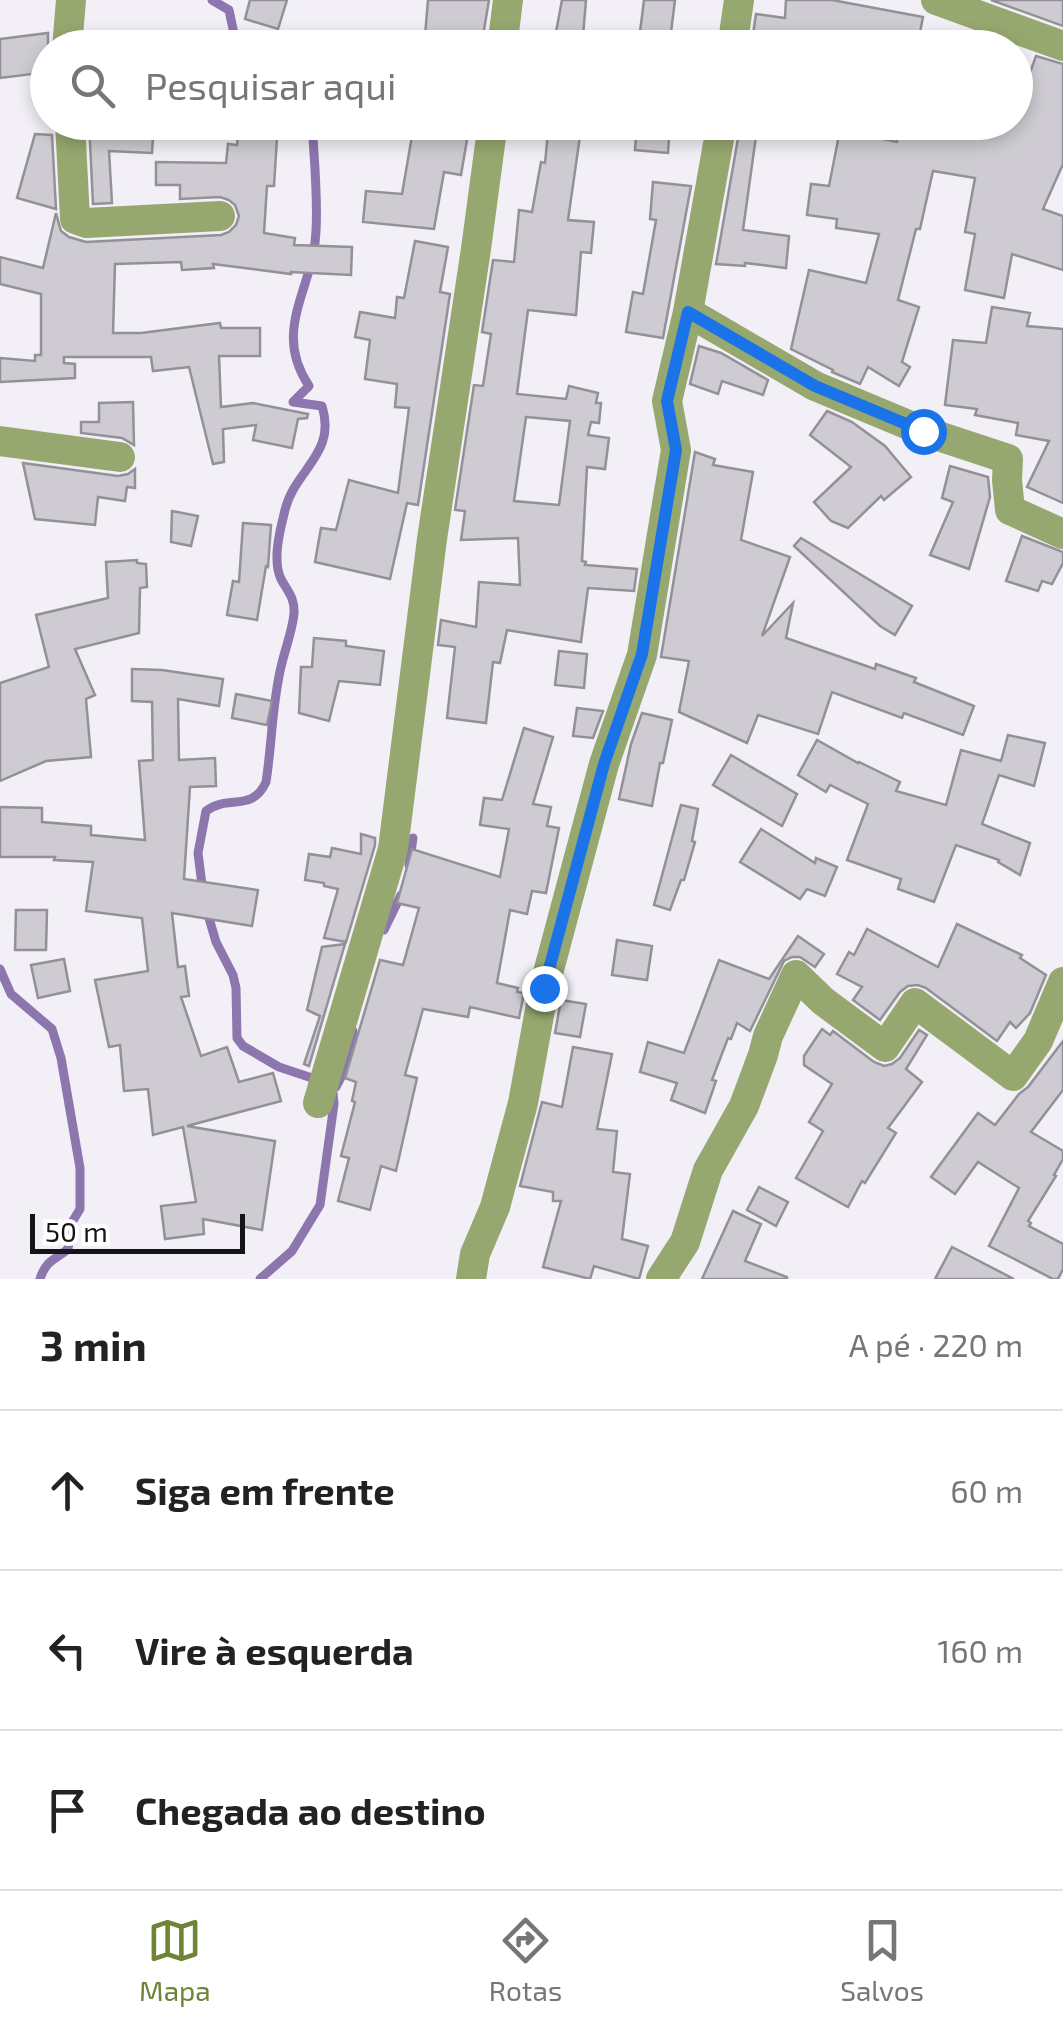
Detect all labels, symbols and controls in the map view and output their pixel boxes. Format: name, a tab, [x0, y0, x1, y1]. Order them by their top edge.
search box	[30, 30, 1033, 140]
icon: search	[65, 58, 120, 113]
text: Pesquisar aqui	[145, 62, 396, 108]
route start	[901, 409, 947, 455]
route end	[522, 966, 568, 1012]
scale bar	[30, 1209, 245, 1254]
text: 50 m	[45, 1214, 108, 1248]
text: 3 min	[40, 1319, 147, 1369]
text: A pé · 220 m	[849, 1325, 1023, 1363]
icon: ahead	[40, 1463, 95, 1518]
text: Siga em frente	[135, 1467, 395, 1513]
text: 60 m	[950, 1471, 1023, 1509]
icon: left	[40, 1623, 95, 1678]
text: Vire à esquerda	[135, 1627, 414, 1673]
text: 160 m	[937, 1631, 1023, 1669]
icon: arrive	[40, 1783, 95, 1838]
text: Chegada ao destino	[135, 1787, 486, 1833]
tab: Mapa	[139, 1913, 211, 2007]
tab: Rotas	[489, 1913, 562, 2007]
tab: Salvos	[840, 1913, 924, 2007]

